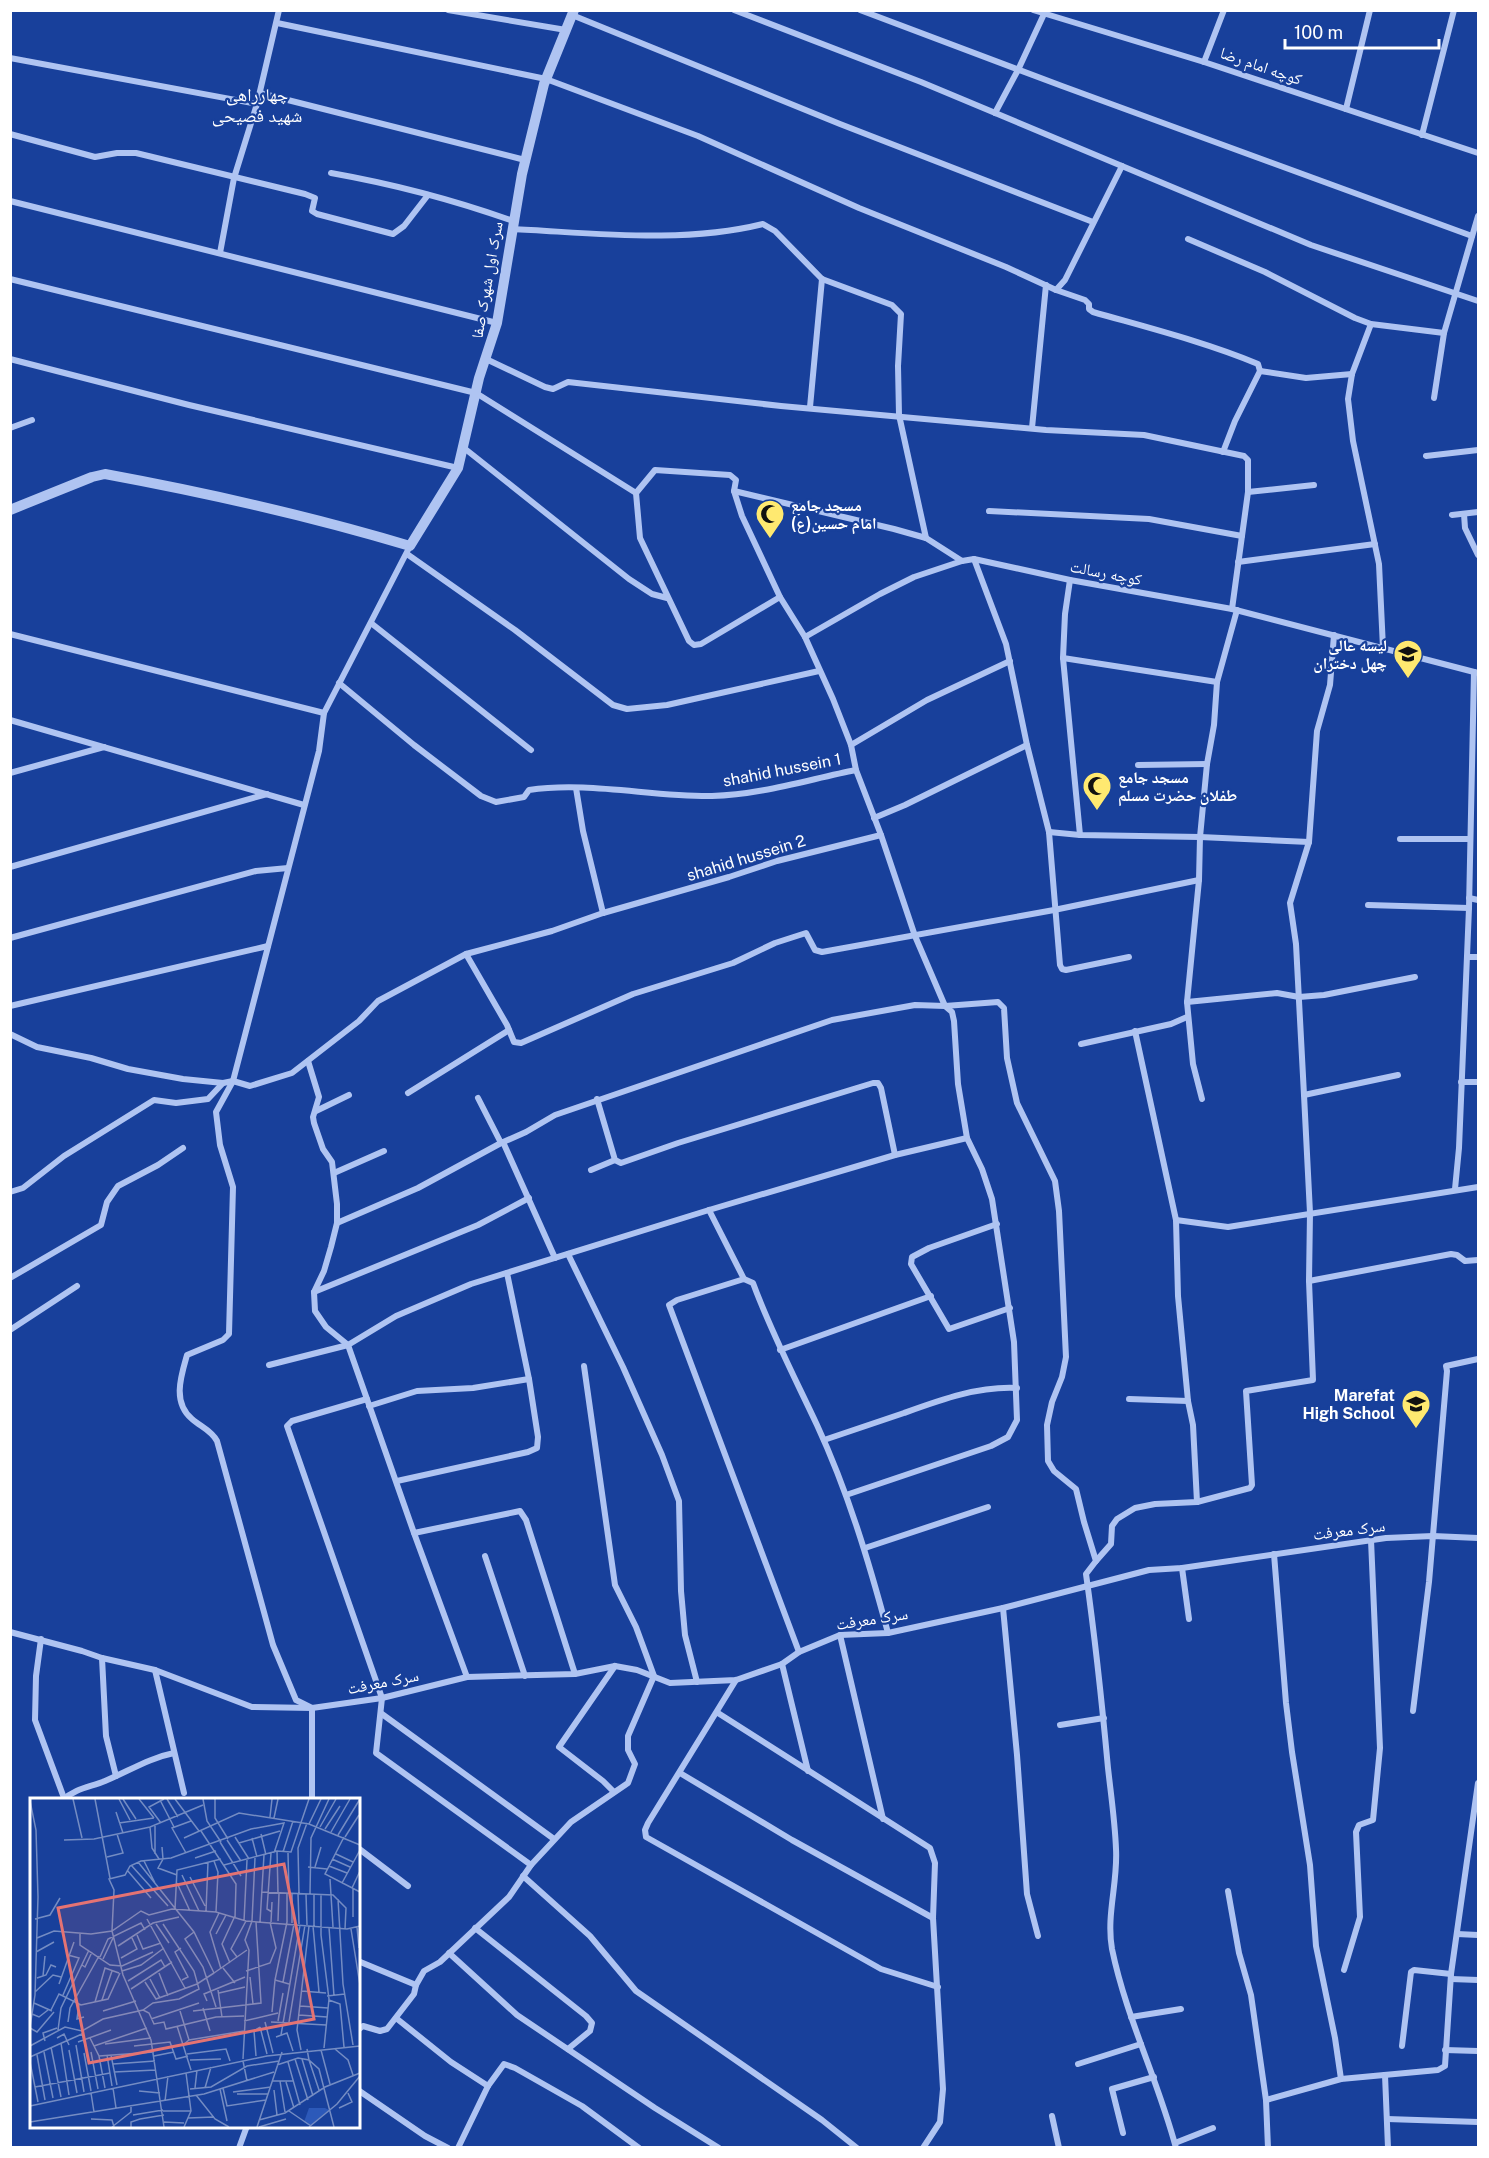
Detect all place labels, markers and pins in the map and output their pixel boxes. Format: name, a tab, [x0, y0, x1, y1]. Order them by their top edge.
place label: مسجد جامع امام حسین(ع)	[791, 496, 877, 535]
mosque icon: مسجد جامع امام حسین(ع)	[754, 498, 786, 540]
place label: لیسه عالی چهل دختران	[1313, 636, 1387, 673]
school or university icon: لیسه عالی چهل دختران	[1392, 638, 1424, 680]
place label: مسجد جامع طفلان حضرت مسلم	[1118, 768, 1237, 807]
mosque icon: مسجد جامع طفلان حضرت مسلم	[1081, 770, 1113, 812]
place label: Marefat High School	[1302, 1386, 1395, 1423]
school or university icon: Marefat High School	[1400, 1388, 1432, 1430]

